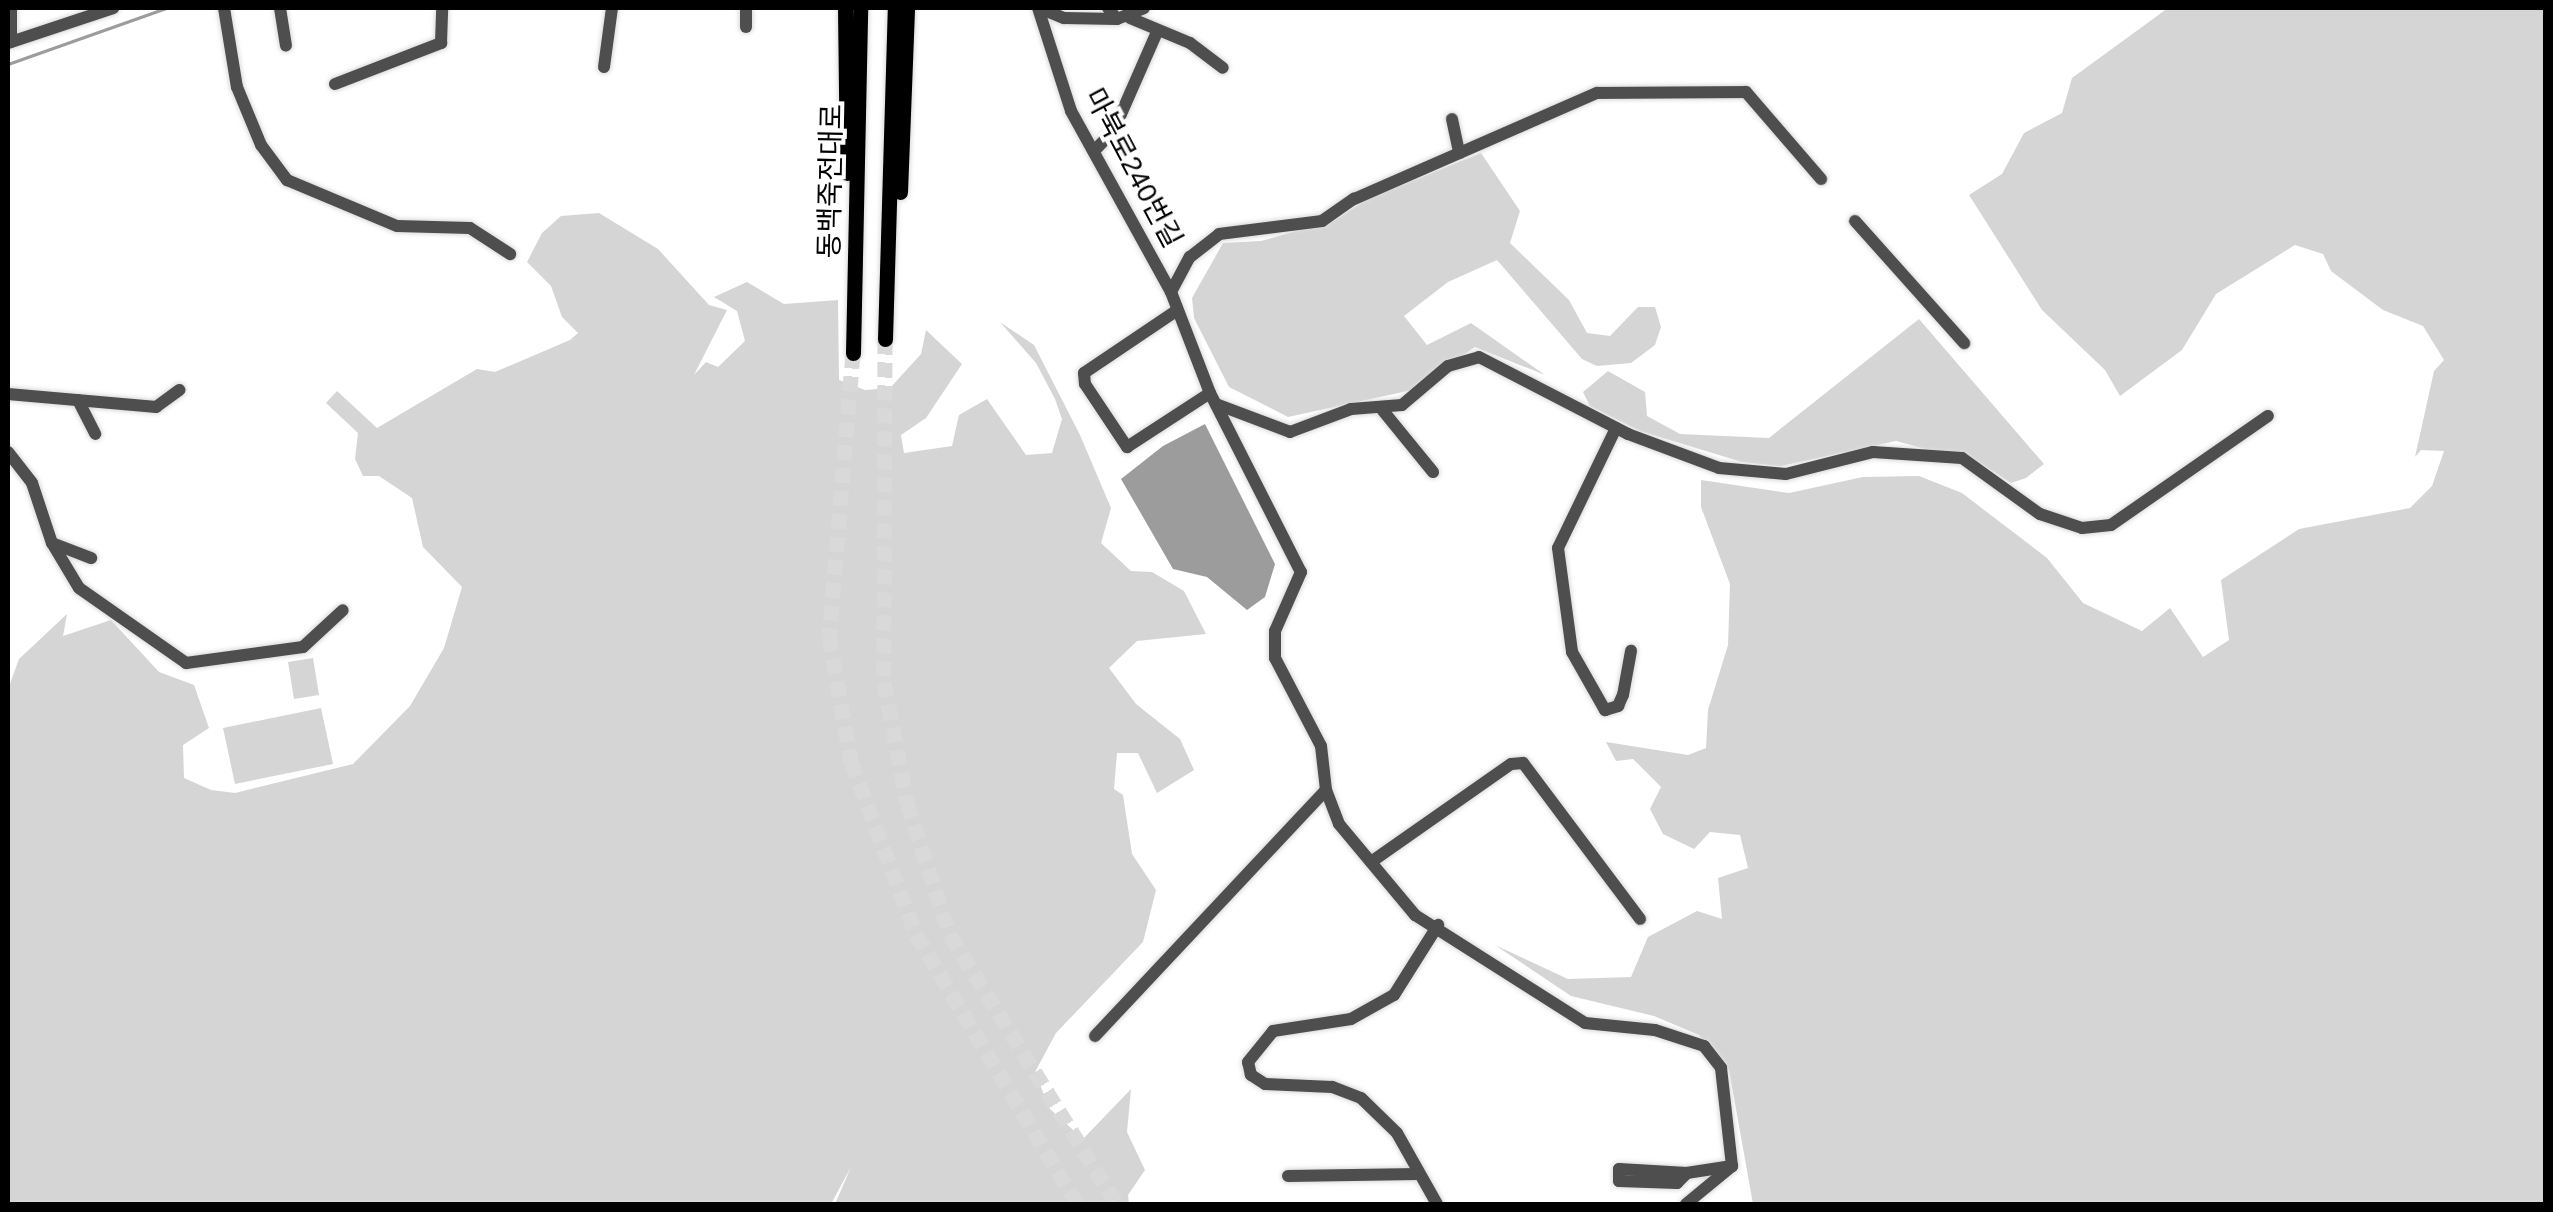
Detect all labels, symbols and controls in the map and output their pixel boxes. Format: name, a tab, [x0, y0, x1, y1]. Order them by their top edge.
street label: 마북로240번길	[1077, 83, 1189, 253]
street label: 동백죽전대로	[813, 103, 849, 259]

